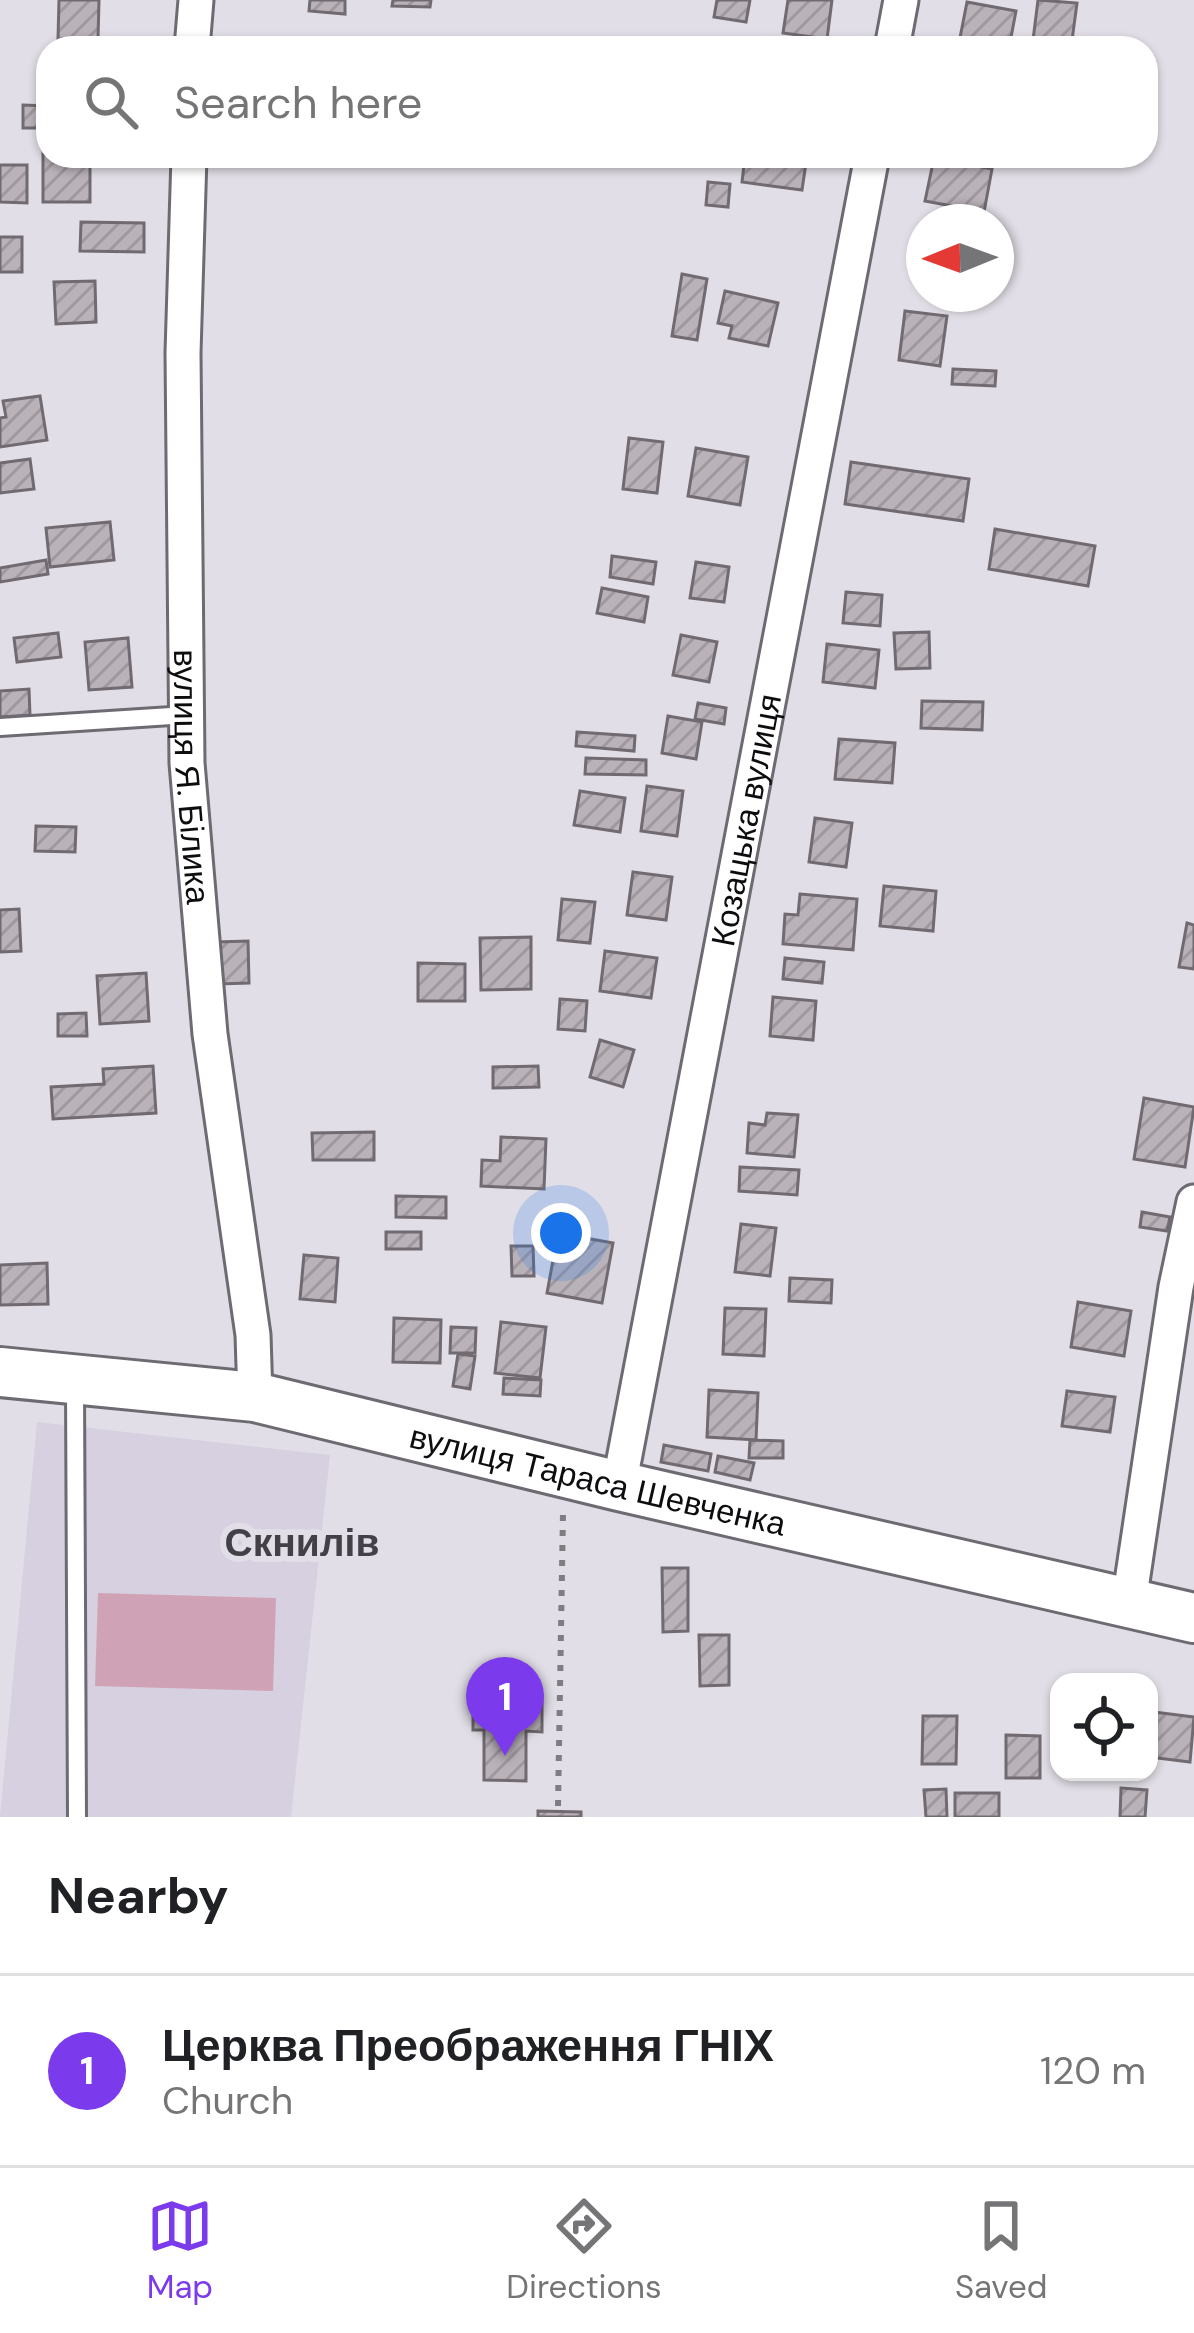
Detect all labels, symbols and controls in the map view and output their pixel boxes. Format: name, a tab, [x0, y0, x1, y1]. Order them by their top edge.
search box	[36, 36, 1158, 168]
icon: search	[78, 69, 144, 135]
text: Search here	[174, 73, 422, 132]
north arrow	[906, 204, 1014, 312]
street label: вулиця Я. Білика	[164, 649, 220, 906]
street label: Козацька вулиця	[701, 690, 791, 950]
your location	[531, 1203, 591, 1263]
street label: вулиця Тараса Шевченка	[405, 1414, 791, 1545]
district label: Скнилів	[225, 1517, 379, 1568]
pin: 1	[466, 1657, 544, 1756]
map controls	[1050, 1673, 1158, 1781]
button: locate	[1050, 1673, 1158, 1781]
text: Nearby	[48, 1862, 229, 1929]
text: Церква Преображення ГНІХ	[162, 2016, 774, 2075]
text: 1	[80, 2045, 94, 2096]
text: 120 m	[1040, 2045, 1146, 2096]
text: Church	[162, 2075, 293, 2126]
tab: Map	[147, 2193, 213, 2308]
tab: Directions	[506, 2193, 662, 2308]
tab: Saved	[955, 2193, 1047, 2308]

